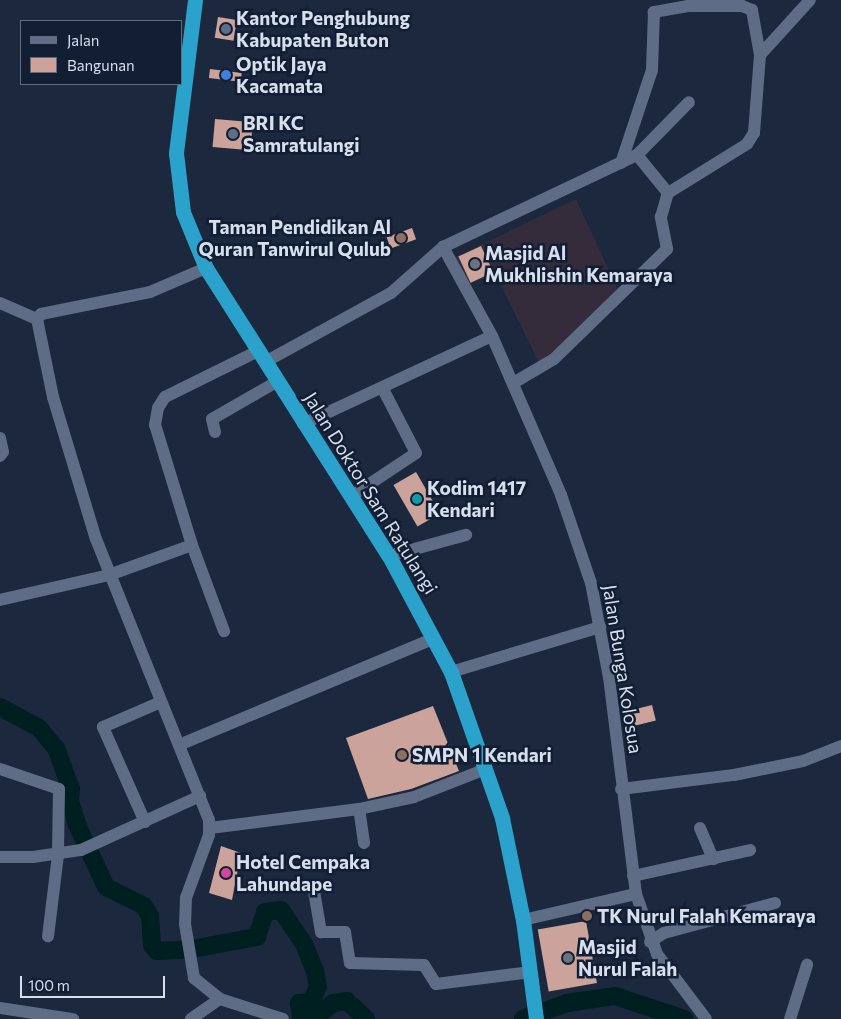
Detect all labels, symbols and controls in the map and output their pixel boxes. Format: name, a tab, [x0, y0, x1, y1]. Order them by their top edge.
place label: Kantor Penghubung Kabupaten Buton	[236, 7, 410, 51]
legend	[20, 20, 182, 85]
marker: Kantor Penghubung Kabupaten Buton	[220, 23, 232, 35]
text: Jalan	[67, 31, 99, 49]
place label: Optik Jaya Kacamata	[236, 53, 327, 97]
text: Bangunan	[67, 56, 135, 74]
marker: Optik Jaya Kacamata	[220, 69, 232, 81]
place label: BRI KC Samratulangi	[243, 112, 359, 156]
marker: BRI KC Samratulangi	[227, 128, 239, 140]
place label: Taman Pendidikan Al Quran Tanwirul Qulub	[199, 216, 391, 260]
marker: Taman Pendidikan Al Quran Tanwirul Qulub	[395, 232, 407, 244]
place label: Masjid Al Mukhlishin Kemaraya	[485, 242, 673, 286]
marker: Masjid Al Mukhlishin Kemaraya	[469, 258, 481, 270]
street label: Jalan Doktor Sam Ratulangi	[299, 388, 443, 598]
place label: Kodim 1417 Kendari	[427, 477, 526, 521]
marker: Kodim 1417 Kendari	[411, 493, 423, 505]
street label: Jalan Bunga Kolosua	[598, 583, 648, 755]
place label: SMPN 1 Kendari	[412, 744, 552, 766]
marker: SMPN 1 Kendari	[396, 749, 408, 761]
place label: Hotel Cempaka Lahundape	[236, 851, 370, 895]
marker: Hotel Cempaka Lahundape	[220, 867, 232, 879]
place label: TK Nurul Falah Kemaraya	[597, 905, 816, 927]
marker: TK Nurul Falah Kemaraya	[581, 910, 593, 922]
place label: Masjid Nurul Falah	[578, 936, 677, 980]
marker: Masjid Nurul Falah	[562, 952, 574, 964]
scale bar	[22, 966, 168, 998]
text: 100 m	[28, 976, 70, 994]

